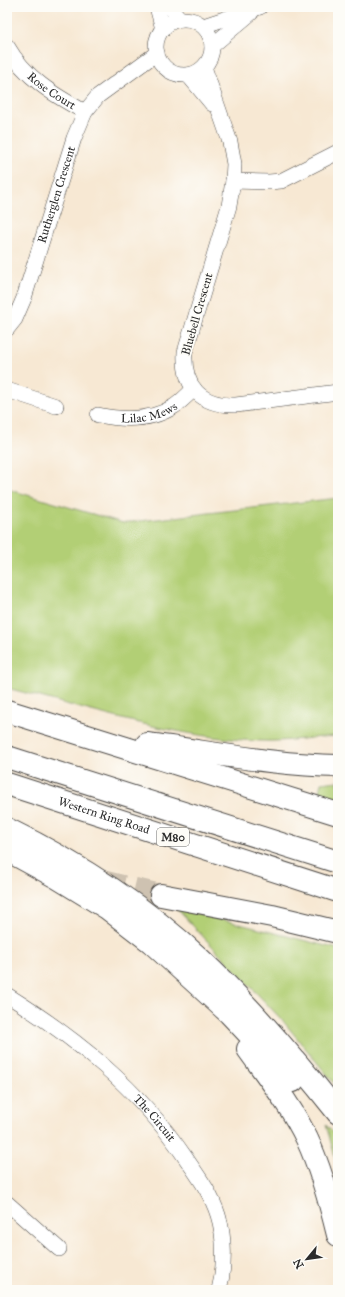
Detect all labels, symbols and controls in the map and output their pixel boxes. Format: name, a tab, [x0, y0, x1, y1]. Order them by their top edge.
street label: Rose Court	[24, 69, 79, 113]
street label: Rutherglen Crescent	[35, 144, 78, 245]
street label: Bluebell Crescent	[179, 270, 216, 357]
street label: Lilac Mews	[121, 399, 180, 425]
street label: Western Ring Road	[57, 794, 152, 837]
road number: M80	[157, 828, 189, 846]
street label: The Circuit	[131, 1092, 179, 1145]
north arrow	[287, 1239, 327, 1279]
text: N	[290, 1256, 307, 1271]

